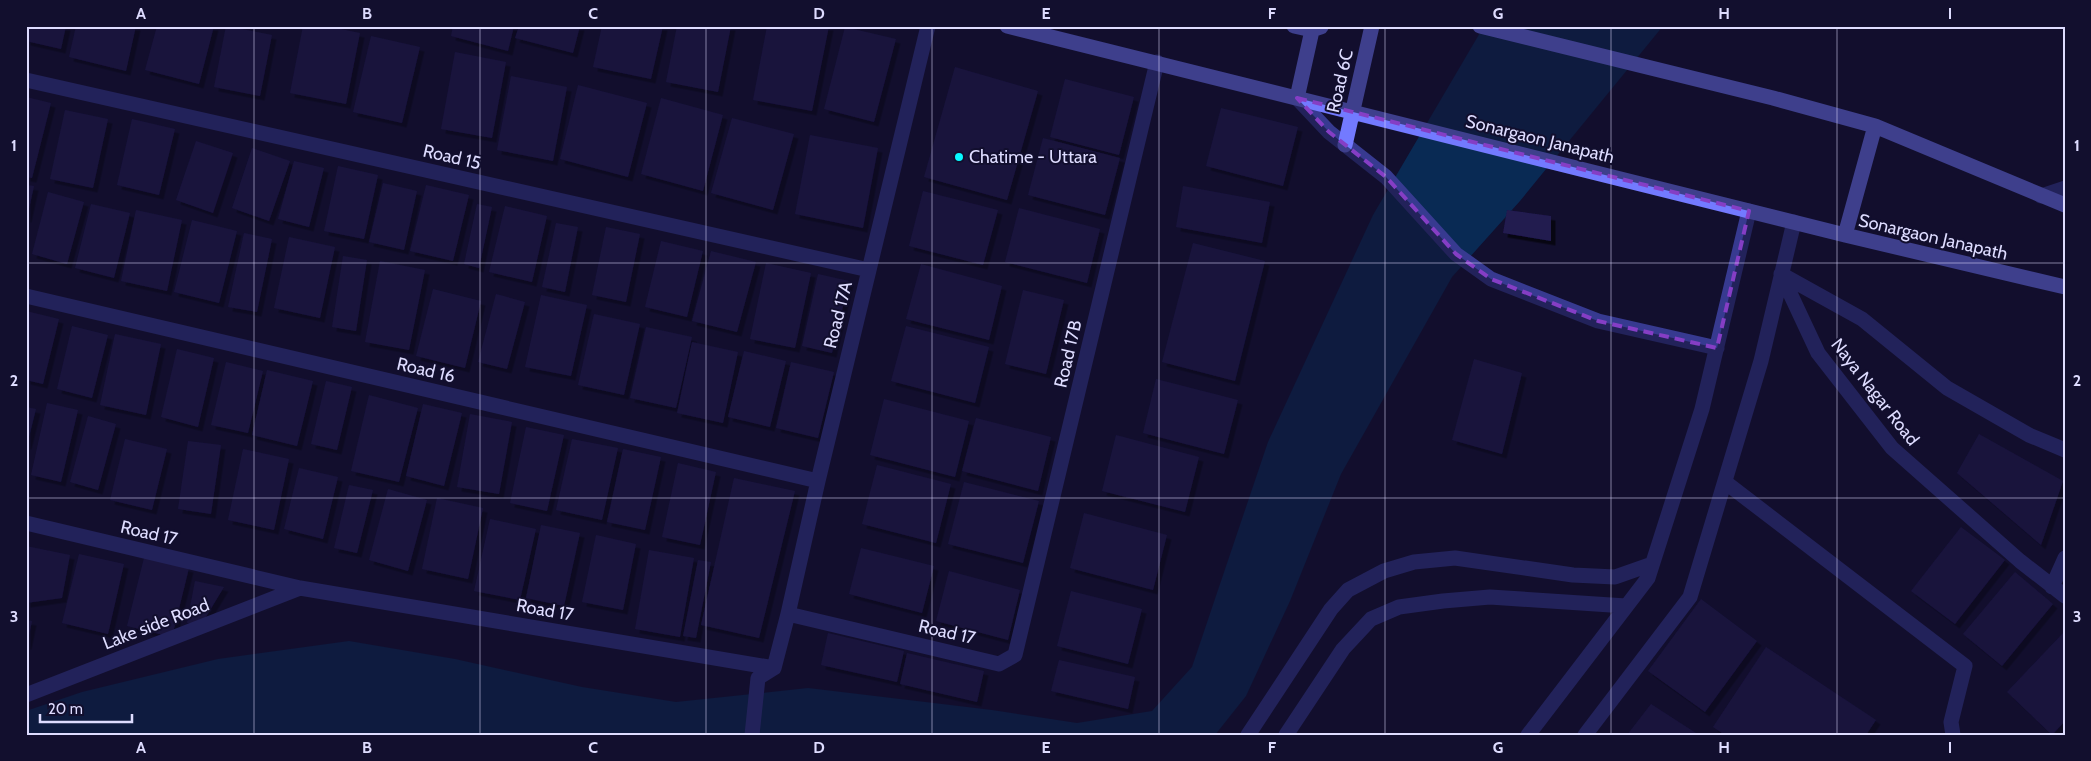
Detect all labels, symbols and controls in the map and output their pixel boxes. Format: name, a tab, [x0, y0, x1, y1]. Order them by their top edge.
text: A	[136, 4, 146, 23]
text: B	[362, 4, 372, 23]
text: C	[588, 4, 598, 23]
text: D	[813, 4, 825, 23]
text: E	[1041, 4, 1051, 23]
text: F	[1268, 4, 1277, 23]
text: G	[1493, 4, 1503, 23]
text: H	[1718, 4, 1730, 23]
text: I	[1948, 4, 1952, 23]
street label: Road 6C	[1322, 47, 1358, 115]
street label: Sonargaon Janapath	[1463, 110, 1617, 168]
text: 1	[11, 136, 17, 155]
text: 1	[2074, 136, 2080, 155]
street label: Road 15	[421, 140, 483, 174]
place label: Chatime - Uttara	[969, 146, 1097, 168]
marker: Chatime - Uttara	[953, 151, 965, 163]
street label: Sonargaon Janapath	[1856, 209, 2010, 265]
street label: Road 17A	[819, 279, 857, 351]
street label: Road 17B	[1050, 318, 1087, 390]
street label: Naya Nagar Road	[1826, 334, 1924, 450]
street label: Road 16	[395, 353, 457, 387]
text: 2	[10, 371, 18, 390]
text: 2	[2073, 371, 2081, 390]
street label: Road 17	[118, 516, 180, 550]
street label: Lake side Road	[100, 594, 212, 654]
street label: Road 17	[515, 594, 575, 626]
text: 3	[10, 607, 18, 626]
text: 3	[2073, 607, 2081, 626]
street label: Road 17	[916, 615, 978, 649]
scale bar	[40, 691, 132, 723]
text: 20 m	[48, 700, 83, 718]
text: A	[136, 738, 146, 757]
text: B	[362, 738, 372, 757]
text: C	[588, 738, 598, 757]
text: D	[813, 738, 825, 757]
text: E	[1041, 738, 1051, 757]
text: F	[1268, 738, 1277, 757]
text: G	[1493, 738, 1503, 757]
text: H	[1718, 738, 1730, 757]
text: I	[1948, 738, 1952, 757]

